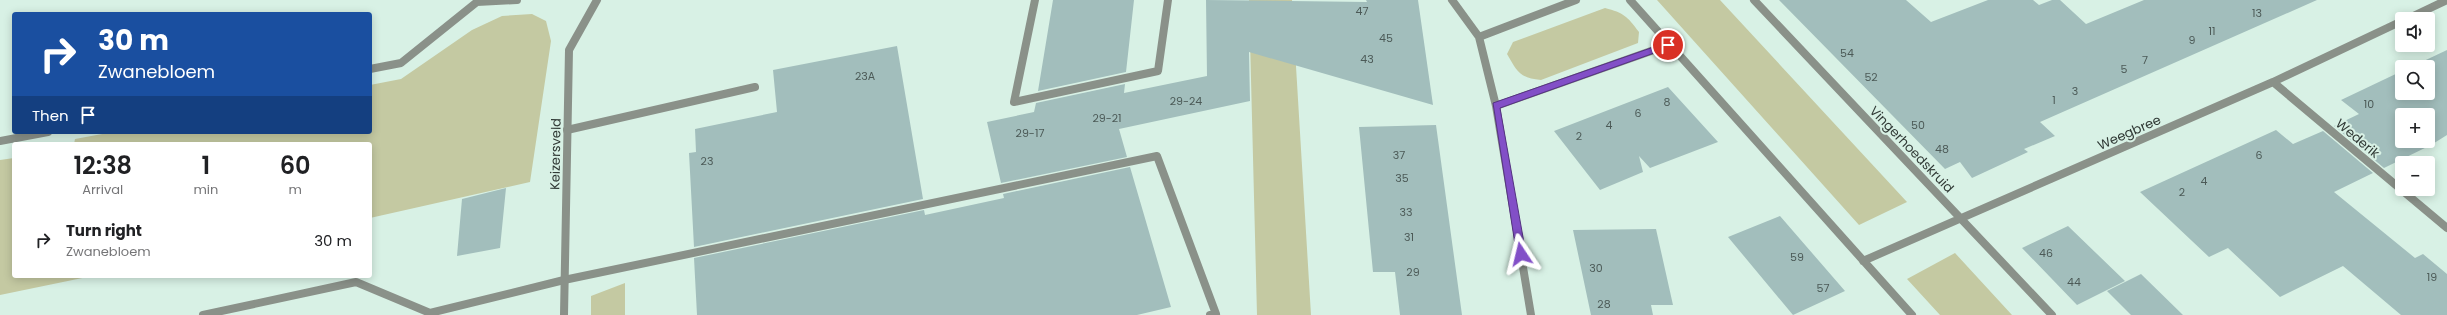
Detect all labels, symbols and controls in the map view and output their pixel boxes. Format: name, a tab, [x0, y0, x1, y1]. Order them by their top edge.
house number: 47	[1356, 3, 1368, 19]
house number: 13	[2252, 5, 2262, 21]
map controls	[2395, 12, 2435, 196]
button: sound	[2395, 12, 2435, 52]
text: 30 m	[98, 21, 169, 60]
house number: 11	[2208, 23, 2216, 39]
icon: right	[32, 28, 84, 80]
pin	[1651, 28, 1685, 62]
house number: 45	[1379, 30, 1393, 46]
house number: 9	[2189, 32, 2196, 48]
icon: arrive	[1657, 34, 1679, 56]
house number: 54	[1840, 45, 1854, 61]
house number: 43	[1360, 51, 1374, 67]
house number: 7	[2142, 52, 2148, 68]
text: Zwanebloem	[98, 59, 215, 84]
button: search	[2395, 60, 2435, 100]
house number: 5	[2121, 61, 2128, 77]
house number: 23A	[855, 68, 876, 84]
house number: 52	[1864, 69, 1878, 85]
house number: 3	[2072, 83, 2078, 99]
house number: 1	[2052, 92, 2056, 108]
house number: 29-24	[1170, 93, 1202, 109]
house number: 8	[1664, 94, 1671, 110]
house number: 10	[2364, 96, 2374, 112]
street label: Vingerhoedskruid	[1865, 102, 1958, 197]
icon: arrive	[77, 104, 99, 126]
text: Then	[32, 105, 69, 126]
house number: 6	[1635, 105, 1642, 121]
button: +	[2395, 108, 2435, 148]
house number: 29-21	[1092, 110, 1122, 126]
street label: Weegbree	[2095, 110, 2164, 155]
street label: Wederik	[2332, 114, 2384, 163]
house number: 4	[1606, 117, 1613, 133]
house number: 50	[1911, 117, 1925, 133]
street label: Keizersveld	[545, 118, 566, 190]
house number: 29-17	[1016, 125, 1044, 141]
house number: 2	[1576, 128, 1582, 144]
house number: 48	[1935, 141, 1949, 157]
house number: 37	[1393, 147, 1405, 163]
house number: 6	[2256, 147, 2263, 163]
text: 12:38	[73, 149, 132, 182]
text: 1	[201, 149, 210, 182]
text: 60	[280, 149, 311, 182]
house number: 23	[701, 153, 713, 169]
button: −	[2395, 156, 2435, 196]
house number: 35	[1395, 170, 1409, 186]
house number: 4	[2201, 173, 2208, 189]
text: Arrival	[82, 180, 123, 199]
text: min	[193, 180, 218, 199]
text: m	[288, 180, 302, 199]
house number: 2	[2179, 184, 2185, 200]
house number: 33	[1400, 204, 1412, 220]
text: Turn right	[66, 220, 142, 241]
icon: right	[32, 229, 54, 251]
house number: 31	[1404, 229, 1414, 245]
text: 30 m	[314, 230, 352, 251]
position arrow	[1500, 233, 1542, 275]
text: Zwanebloem	[66, 242, 151, 261]
house number: 46	[2039, 245, 2053, 261]
house number: 59	[1790, 249, 1804, 265]
house number: 30	[1589, 260, 1603, 276]
house number: 29	[1406, 264, 1420, 280]
house number: 19	[2427, 269, 2437, 285]
house number: 44	[2067, 274, 2081, 290]
house number: 57	[1817, 280, 1829, 296]
house number: 28	[1597, 296, 1611, 312]

